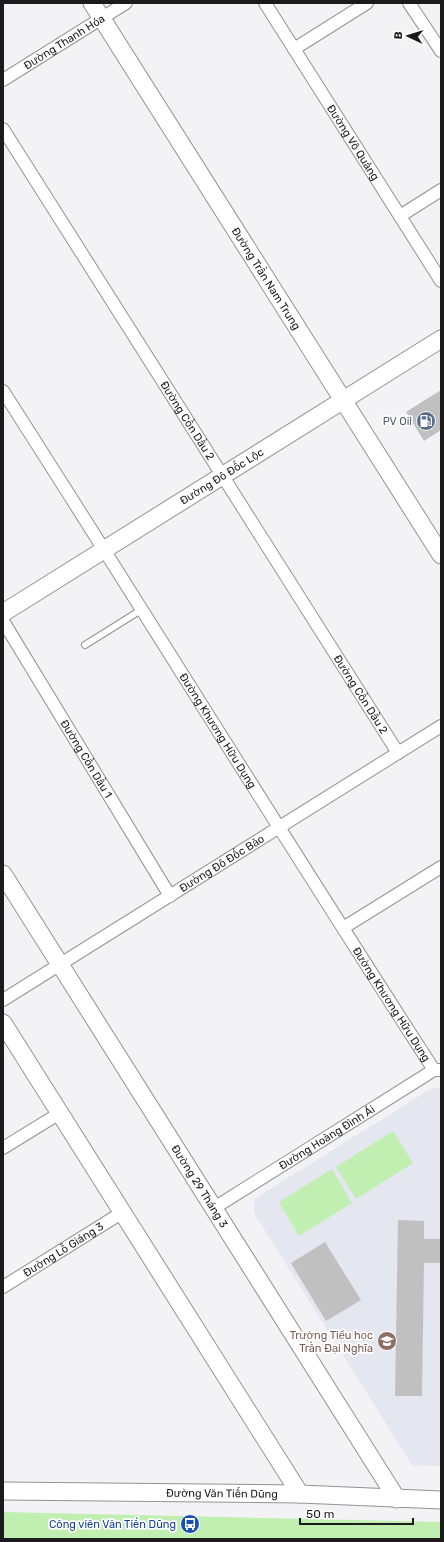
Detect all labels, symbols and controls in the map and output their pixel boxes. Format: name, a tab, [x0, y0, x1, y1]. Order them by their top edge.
street label: Đường Thanh Hóa	[21, 12, 107, 72]
north arrow	[388, 16, 428, 56]
text: B	[392, 31, 405, 40]
street label: Đường Võ Quảng	[324, 102, 382, 183]
street label: Đường Trần Nam Trung	[229, 225, 303, 332]
street label: Đường Cồn Dầu 2	[157, 379, 217, 463]
fuel station icon: PV Oil	[415, 410, 437, 432]
place label: PV Oil	[383, 415, 412, 428]
street label: Đường Đô Đốc Lộc	[178, 446, 266, 508]
street label: Đường Cồn Dầu 2	[331, 653, 390, 736]
street label: Đường Khương Hữu Dụng	[176, 671, 259, 791]
street label: Đường Cồn Dầu 1	[57, 717, 115, 800]
street label: Đường Đô Đốc Bảo	[177, 832, 267, 895]
street label: Đường Khương Hữu Dụng	[350, 945, 433, 1064]
street label: Đường Hoàng Đình Ái	[277, 1103, 377, 1173]
street label: Đường 29 Tháng 3	[168, 1143, 230, 1230]
street label: Đường Lỗ Giáng 3	[21, 1220, 106, 1280]
place label: Trường Tiểu học Trần Đại Nghĩa	[290, 1329, 373, 1355]
school or university icon: Trường Tiểu học Trần Đại Nghĩa	[376, 1330, 398, 1352]
street label: Đường Văn Tiến Dũng	[166, 1486, 278, 1501]
scale bar	[300, 1500, 413, 1526]
text: 50 m	[306, 1507, 334, 1521]
bus stop icon: Công viên Văn Tiến Dũng	[179, 1513, 201, 1535]
place label: Công viên Văn Tiến Dũng	[49, 1517, 176, 1531]

